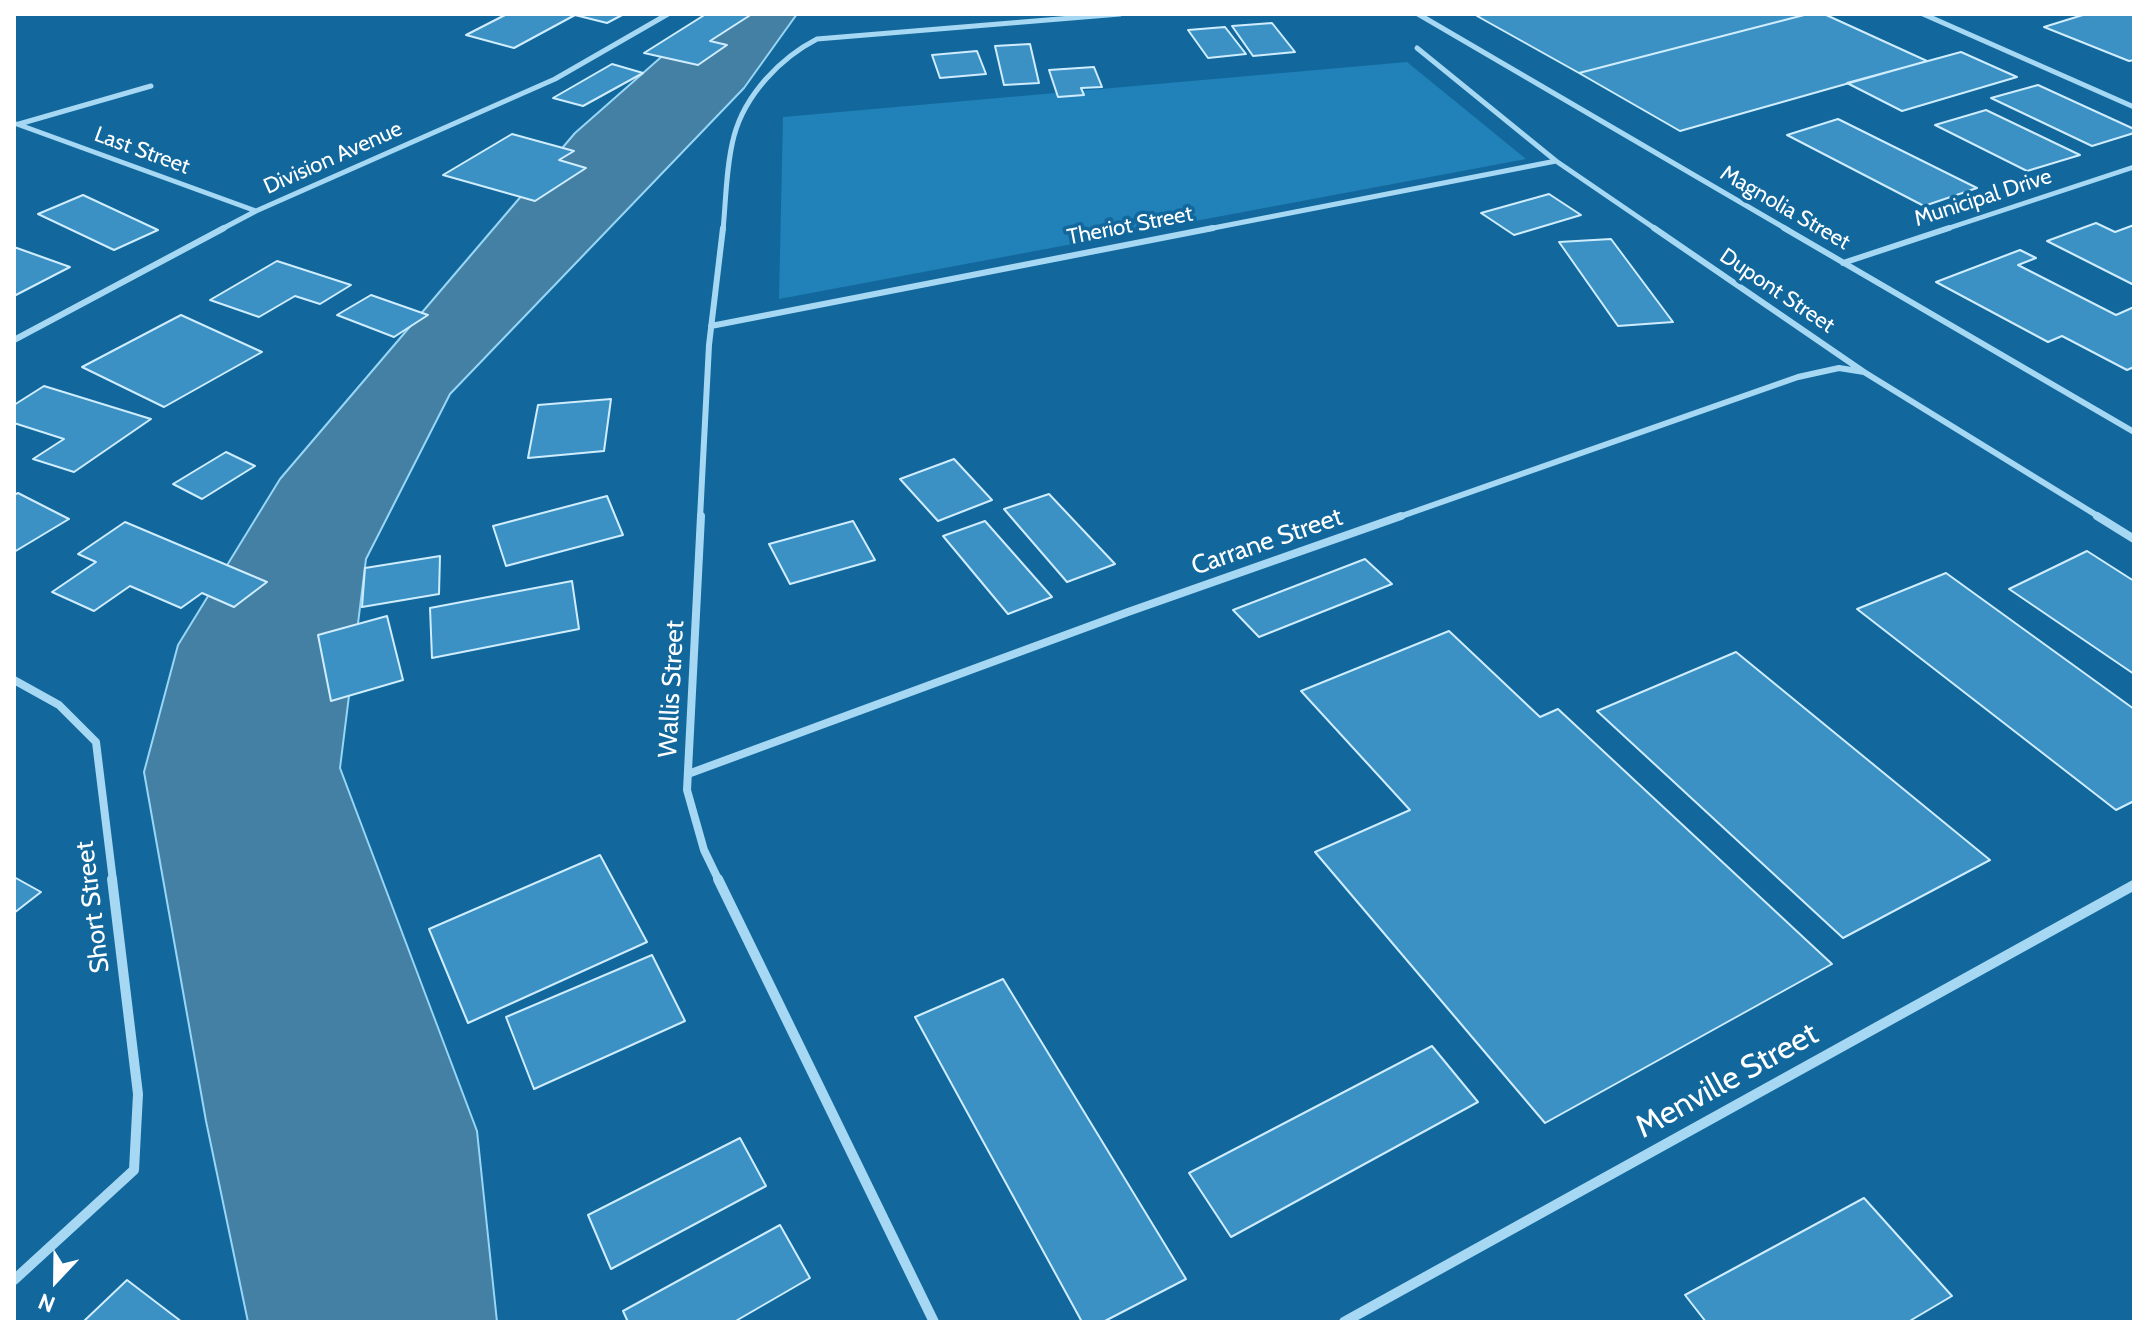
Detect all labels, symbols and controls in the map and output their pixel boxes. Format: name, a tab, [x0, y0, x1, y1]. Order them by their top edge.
street label: Division Avenue	[260, 116, 406, 200]
street label: Last Street	[91, 122, 193, 180]
street label: Magnolia Street	[1715, 160, 1855, 256]
street label: Municipal Drive	[1911, 163, 2055, 233]
street label: Theriot Street	[1065, 201, 1195, 251]
street label: Dupont Street	[1715, 243, 1839, 339]
street label: Carrane Street	[1187, 502, 1347, 582]
street label: Wallis Street	[653, 620, 691, 758]
street label: Short Street	[69, 839, 117, 975]
street label: Menville Street	[1629, 1015, 1825, 1147]
north arrow	[16, 1240, 96, 1320]
text: N	[35, 1287, 59, 1318]

